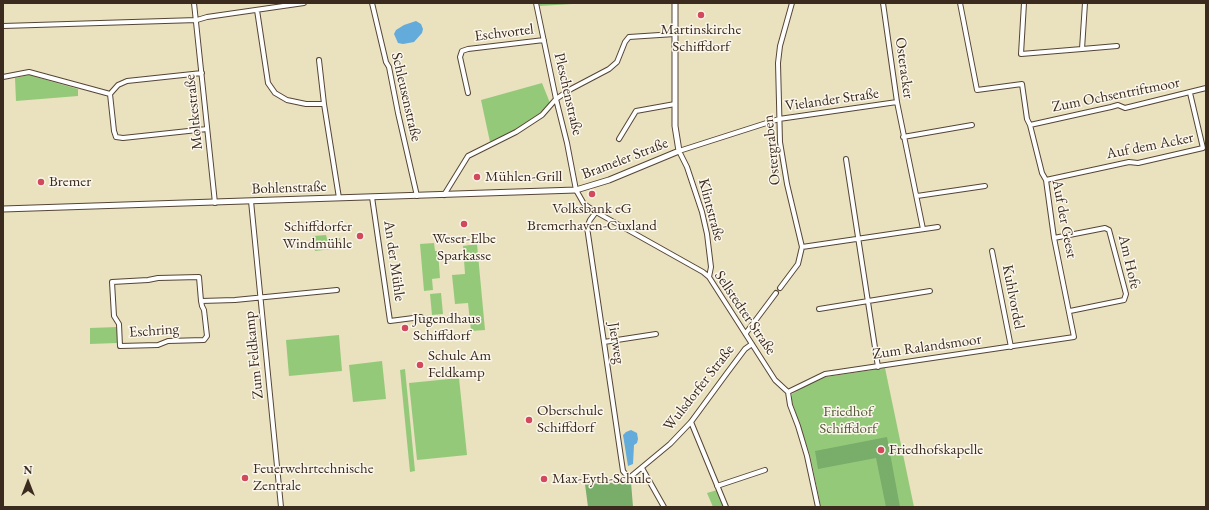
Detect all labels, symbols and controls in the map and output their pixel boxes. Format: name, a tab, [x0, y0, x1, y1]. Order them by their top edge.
marker: Martinskirche Schiffdorf	[696, 10, 706, 20]
street label: Eschvortel	[473, 20, 535, 46]
place label: Martinskirche Schiffdorf	[661, 21, 741, 56]
street label: Osteracker	[891, 36, 917, 100]
street label: Schleusenstraße	[387, 51, 425, 143]
street label: Pleschenstraße	[550, 51, 586, 137]
street label: Moltkestraße	[181, 73, 207, 151]
street label: Zum Ochsentriftmoor	[1051, 74, 1181, 116]
street label: Vielander Straße	[784, 85, 880, 115]
street label: Ostergraben	[759, 114, 785, 186]
street label: Auf dem Acker	[1105, 129, 1195, 163]
street label: Brameler Straße	[579, 134, 671, 184]
place label: Mühlen-Grill	[485, 168, 562, 186]
marker: Mühlen-Grill	[472, 172, 482, 182]
place label: Bremer	[49, 173, 91, 191]
marker: Bremer	[36, 177, 46, 187]
street label: Klintstraße	[694, 177, 728, 243]
street label: Bohlenstraße	[251, 178, 327, 198]
street label: Auf der Geest	[1048, 178, 1080, 260]
marker: Volksbank eG Bremerhaven-Cuxland	[587, 189, 597, 199]
place label: Volksbank eG Bremerhaven-Cuxland	[527, 200, 657, 235]
place label: Schiffdorfer Windmühle	[283, 218, 352, 253]
street label: An der Mühle	[379, 219, 409, 303]
marker: Weser-Elbe Sparkasse	[459, 219, 469, 229]
place label: Weser-Elbe Sparkasse	[432, 230, 496, 265]
marker: Schiffdorfer Windmühle	[355, 231, 365, 241]
street label: Am Hofe	[1114, 233, 1144, 291]
street label: Kuhlvordel	[998, 263, 1028, 331]
street label: Sellstedter Straße	[710, 268, 780, 358]
street label: Zum Feldkamp	[240, 310, 268, 400]
place label: Jugendhaus Schiffdorf	[413, 310, 480, 345]
street label: Eschring	[128, 320, 180, 342]
street label: Jierweg	[604, 321, 628, 365]
marker: Jugendhaus Schiffdorf	[400, 323, 410, 333]
street label: Zum Ralandsmoor	[871, 330, 983, 364]
street label: Wulsdorfer Straße	[660, 341, 738, 435]
place label: Schule Am Feldkamp	[428, 347, 491, 382]
marker: Schule Am Feldkamp	[415, 360, 425, 370]
place label: Oberschule Schiffdorf	[537, 402, 603, 437]
park label: Friedhof Schiffdorf	[819, 403, 877, 438]
marker: Oberschule Schiffdorf	[524, 415, 534, 425]
place label: Friedhofskapelle	[889, 441, 983, 459]
marker: Friedhofskapelle	[876, 445, 886, 455]
place label: Feuerwehrtechnische Zentrale	[253, 460, 374, 495]
north arrow	[8, 462, 48, 502]
text: N	[24, 463, 32, 477]
place label: Max-Eyth-Schule	[552, 470, 651, 488]
marker: Feuerwehrtechnische Zentrale	[240, 473, 250, 483]
marker: Max-Eyth-Schule	[539, 474, 549, 484]

